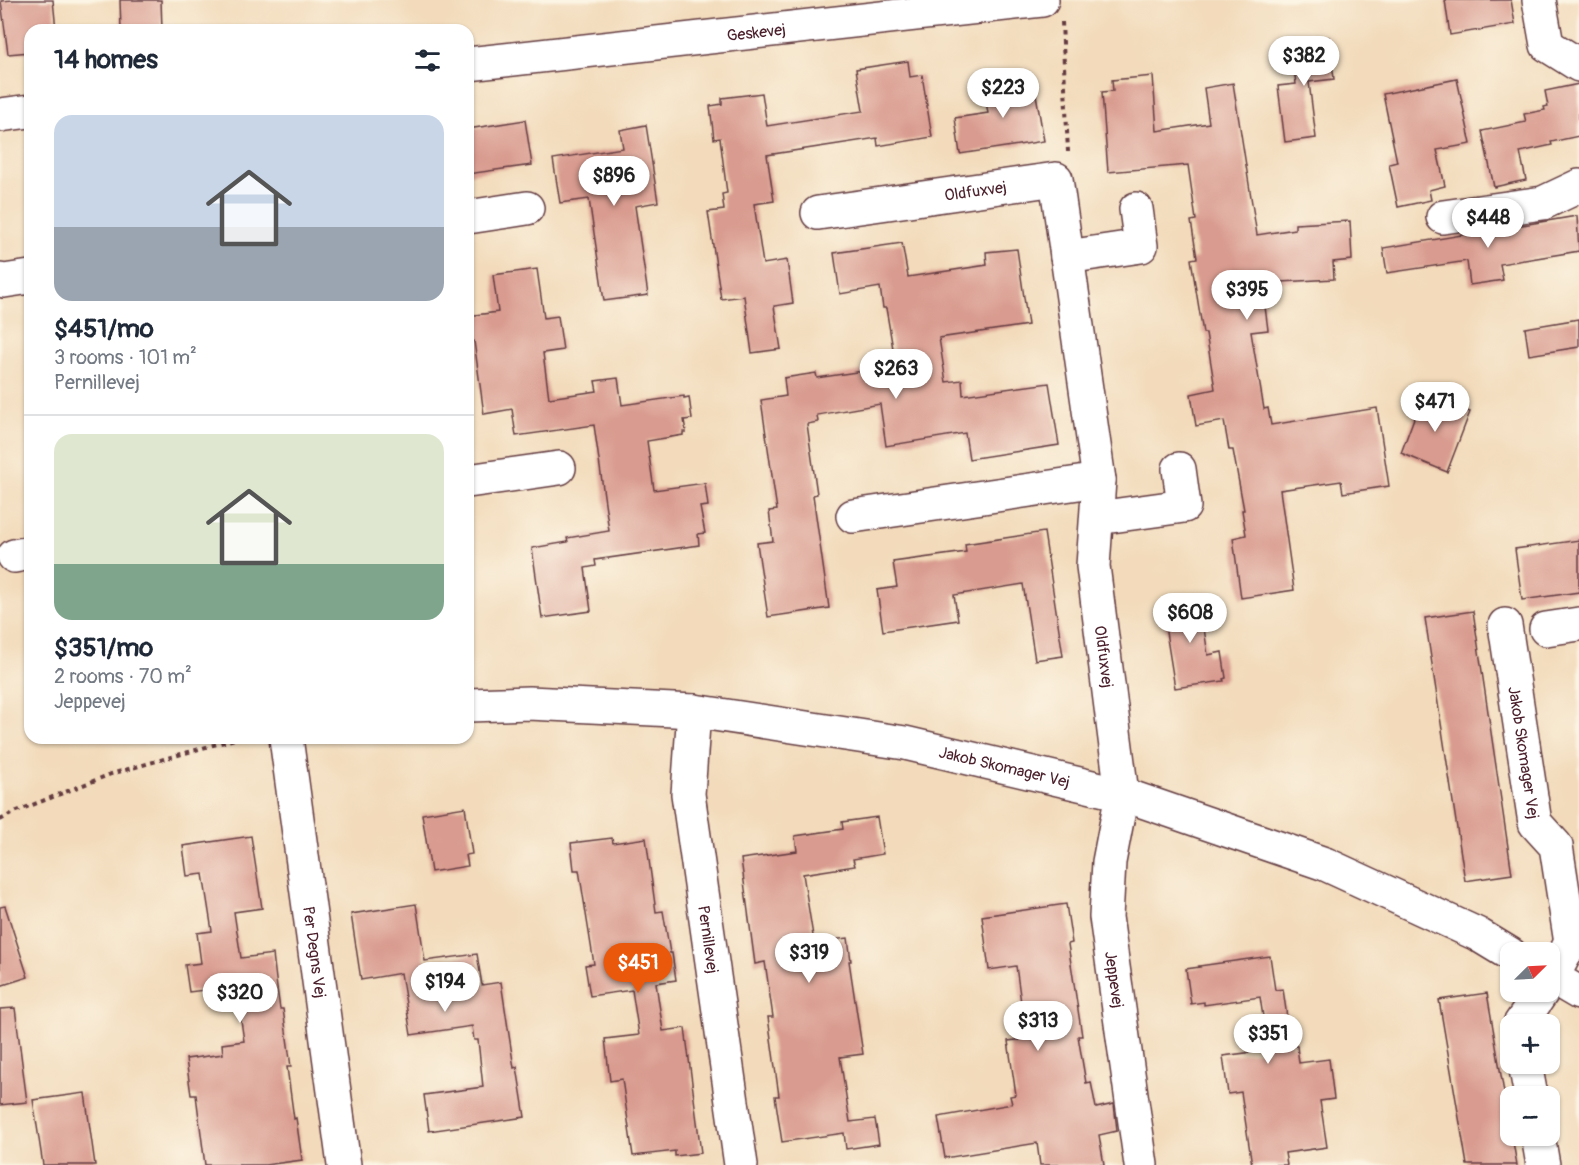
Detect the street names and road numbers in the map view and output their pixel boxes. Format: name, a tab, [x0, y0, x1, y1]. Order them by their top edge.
street label: Geskevej	[726, 20, 787, 46]
street label: Oldfuxvej	[943, 177, 1008, 206]
street label: Oldfuxvej	[1090, 624, 1117, 689]
street label: Jakob Skomager Vej	[1503, 685, 1543, 820]
street label: Jakob Skomager Vej	[937, 742, 1072, 792]
street label: Pernillevej	[693, 904, 723, 975]
street label: Per Degns Vej	[298, 905, 330, 999]
street label: Jeppevej	[1100, 950, 1128, 1009]

